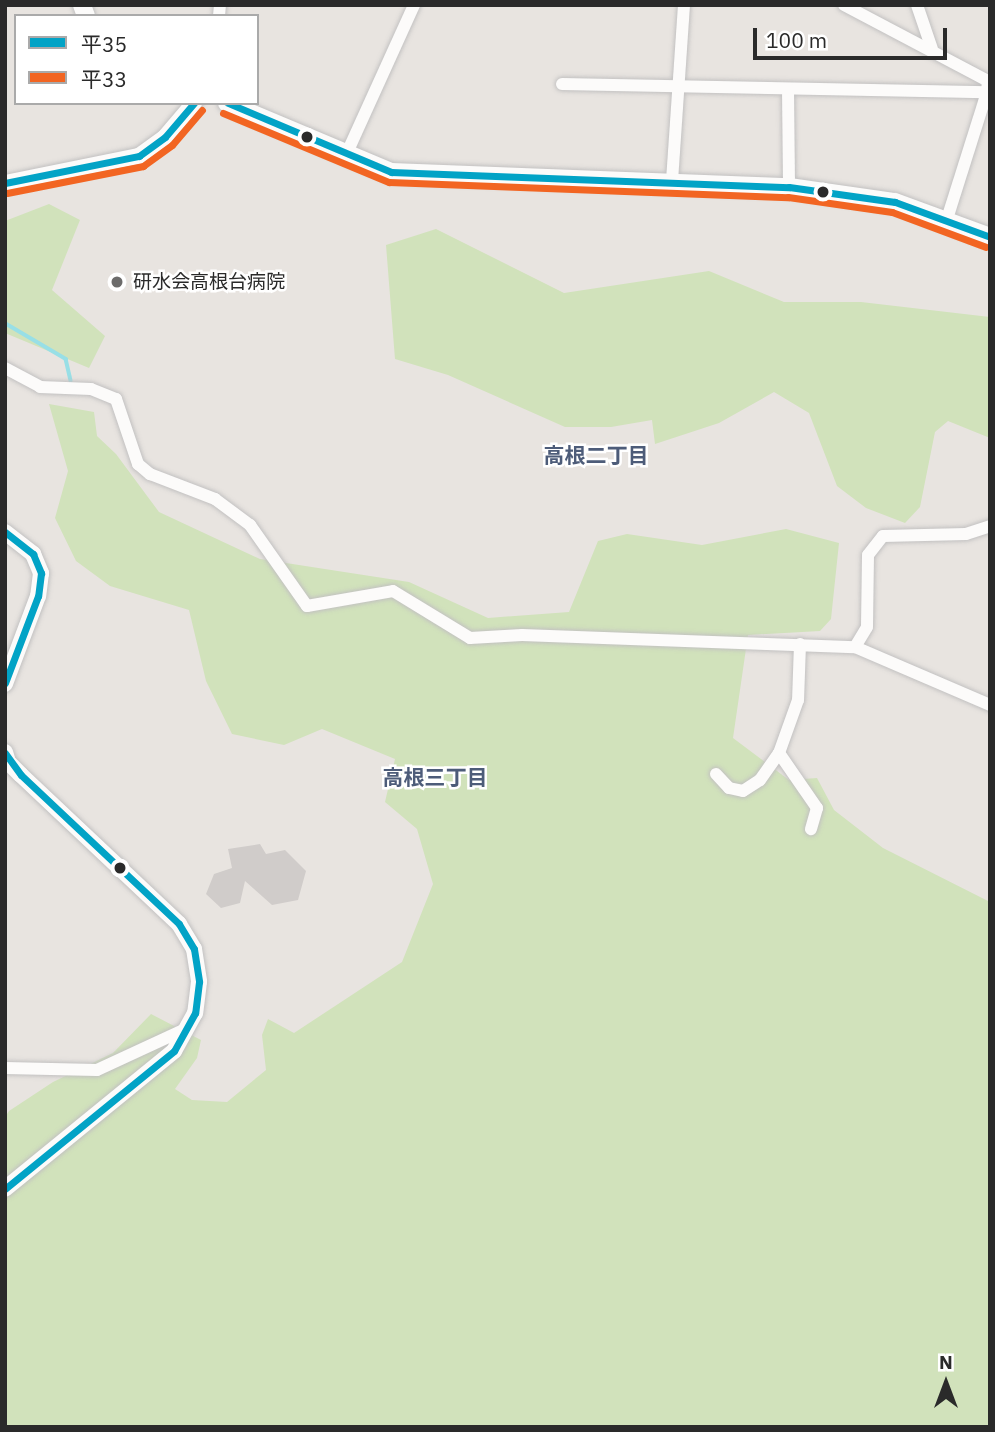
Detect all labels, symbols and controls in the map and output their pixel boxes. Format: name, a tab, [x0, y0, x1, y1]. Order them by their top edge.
legend	[14, 14, 259, 105]
scale bar	[757, 14, 951, 58]
text: 100 m	[766, 26, 827, 54]
text: 平35	[81, 30, 127, 58]
text: 平33	[81, 65, 127, 93]
unlabelled marker	[300, 130, 314, 144]
unlabelled marker	[816, 185, 830, 199]
place label: 研水会高根台病院	[133, 271, 285, 293]
marker: 研水会高根台病院	[107, 272, 127, 292]
district label: 高根二丁目	[544, 442, 648, 468]
district label: 高根三丁目	[383, 764, 487, 790]
unlabelled marker	[113, 861, 127, 875]
north arrow	[911, 1348, 981, 1418]
text: N	[939, 1350, 953, 1374]

